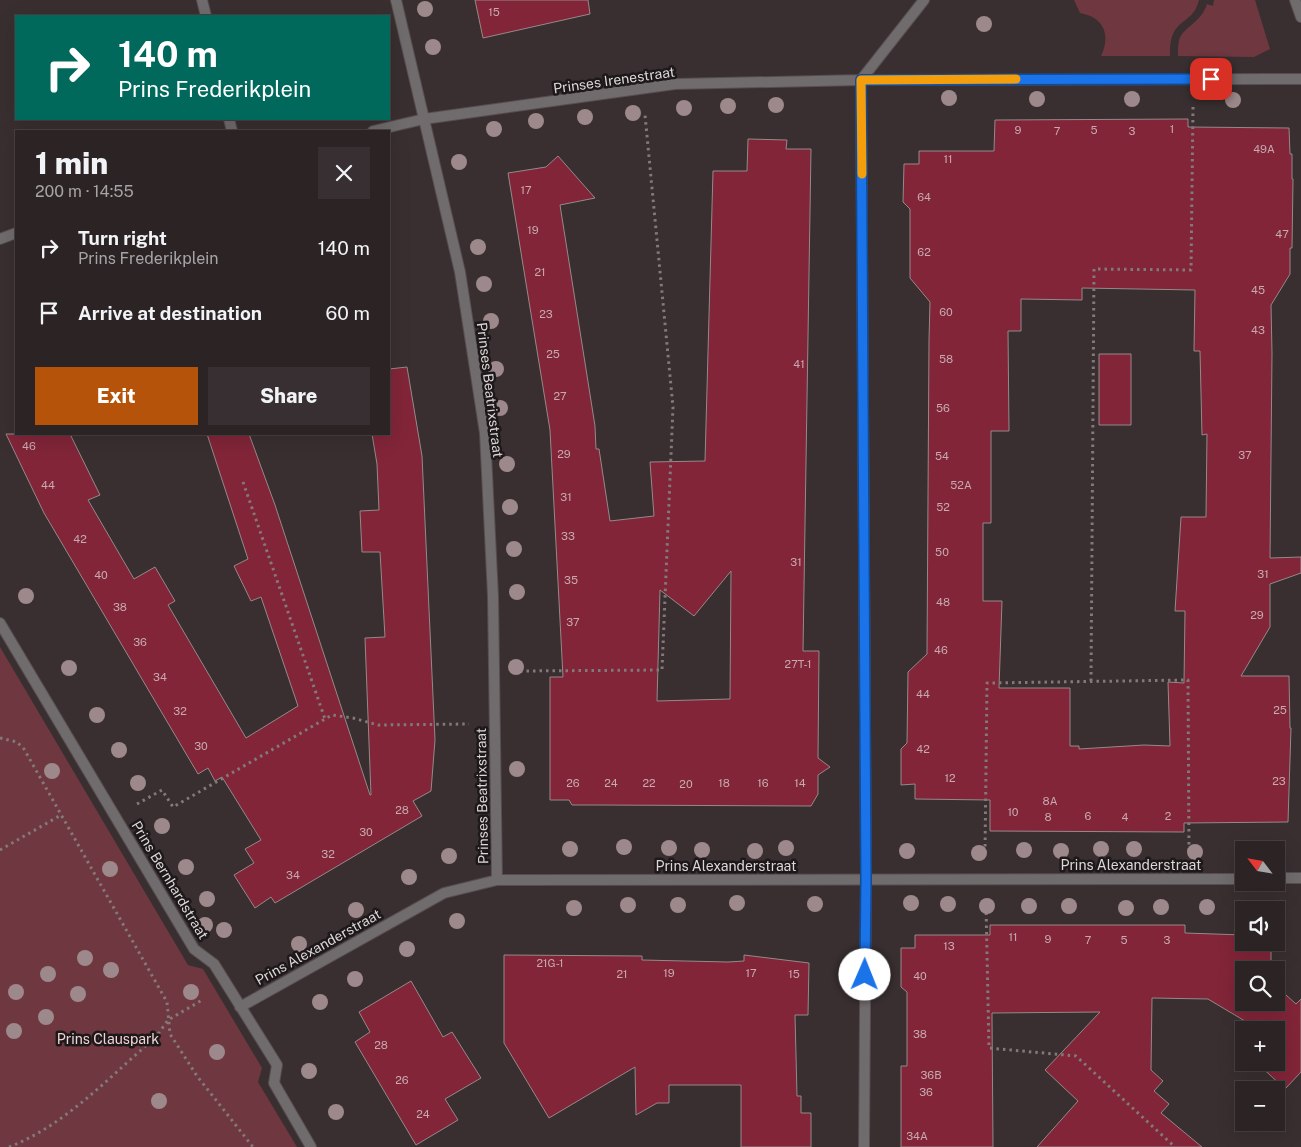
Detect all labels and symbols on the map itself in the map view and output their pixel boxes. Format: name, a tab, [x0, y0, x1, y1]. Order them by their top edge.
house number: 15	[488, 6, 500, 18]
pin	[1190, 58, 1232, 100]
street label: Prinses Irenestraat	[552, 64, 676, 96]
house number: 1	[1170, 123, 1174, 135]
house number: 9	[1015, 124, 1022, 136]
house number: 5	[1090, 124, 1098, 136]
house number: 7	[1054, 125, 1061, 137]
house number: 3	[1129, 125, 1136, 137]
house number: 49A	[1253, 143, 1275, 155]
house number: 11	[944, 153, 952, 165]
house number: 17	[520, 184, 532, 196]
house number: 64	[917, 191, 931, 203]
house number: 19	[527, 224, 539, 236]
house number: 47	[1275, 228, 1289, 240]
house number: 62	[917, 246, 931, 258]
house number: 21	[534, 266, 546, 278]
house number: 45	[1251, 284, 1265, 296]
house number: 60	[939, 306, 953, 318]
house number: 23	[539, 308, 553, 320]
street label: Prinses Beatrixstraat	[474, 321, 506, 459]
house number: 43	[1251, 324, 1265, 336]
house number: 25	[546, 348, 560, 360]
house number: 58	[939, 353, 953, 365]
house number: 41	[793, 358, 805, 370]
house number: 27	[553, 390, 567, 402]
house number: 56	[936, 402, 950, 414]
house number: 46	[22, 440, 36, 452]
house number: 29	[557, 448, 571, 460]
house number: 37	[1238, 449, 1252, 461]
house number: 54	[935, 450, 949, 462]
house number: 44	[41, 479, 55, 491]
house number: 52A	[950, 479, 972, 491]
house number: 31	[560, 491, 572, 503]
house number: 52	[936, 501, 950, 513]
house number: 33	[561, 530, 575, 542]
house number: 42	[73, 533, 87, 545]
house number: 50	[935, 546, 949, 558]
house number: 31	[790, 556, 802, 568]
house number: 31	[1257, 568, 1269, 580]
house number: 40	[94, 569, 108, 581]
house number: 35	[564, 574, 578, 586]
house number: 48	[936, 596, 950, 608]
house number: 38	[113, 601, 127, 613]
house number: 29	[1250, 609, 1264, 621]
house number: 37	[566, 616, 580, 628]
house number: 36	[133, 636, 147, 648]
house number: 46	[934, 644, 948, 656]
house number: 27T-1	[785, 658, 811, 670]
house number: 34	[153, 671, 167, 683]
house number: 44	[916, 688, 930, 700]
house number: 25	[1273, 704, 1287, 716]
house number: 32	[173, 705, 187, 717]
street label: Prinses Beatrixstraat	[473, 728, 491, 864]
house number: 30	[194, 740, 208, 752]
house number: 42	[916, 743, 930, 755]
house number: 12	[944, 772, 956, 784]
house number: 23	[1272, 775, 1286, 787]
house number: 26	[566, 777, 580, 789]
house number: 24	[604, 777, 618, 789]
house number: 22	[642, 777, 656, 789]
house number: 18	[718, 777, 730, 789]
house number: 16	[757, 777, 769, 789]
house number: 14	[794, 777, 806, 789]
house number: 20	[679, 778, 693, 790]
house number: 8A	[1043, 795, 1058, 807]
house number: 28	[395, 804, 409, 816]
house number: 10	[1007, 806, 1019, 818]
house number: 6	[1085, 810, 1092, 822]
house number: 2	[1165, 810, 1172, 822]
house number: 8	[1044, 811, 1052, 823]
house number: 4	[1122, 811, 1129, 823]
street label: Prins Bernhardstraat	[128, 818, 212, 942]
house number: 30	[359, 826, 373, 838]
north arrow	[1235, 841, 1285, 891]
house number: 32	[321, 848, 335, 860]
street label: Prins Alexanderstraat	[1060, 857, 1202, 873]
street label: Prins Alexanderstraat	[655, 858, 797, 874]
house number: 34	[286, 869, 300, 881]
street label: Prins Alexanderstraat	[252, 906, 384, 988]
house number: 11	[1009, 931, 1017, 943]
house number: 9	[1045, 933, 1052, 945]
house number: 7	[1085, 934, 1092, 946]
house number: 5	[1120, 934, 1128, 946]
house number: 3	[1164, 934, 1171, 946]
house number: 13	[943, 940, 955, 952]
position arrow	[838, 948, 890, 1000]
house number: 21G-1	[537, 957, 563, 969]
house number: 19	[663, 967, 675, 979]
house number: 17	[745, 967, 757, 979]
house number: 21	[616, 968, 628, 980]
house number: 15	[788, 968, 800, 980]
house number: 40	[913, 970, 927, 982]
house number: 38	[913, 1028, 927, 1040]
park label: Prins Clauspark	[57, 1031, 159, 1047]
house number: 28	[374, 1039, 388, 1051]
house number: 36B	[920, 1069, 942, 1081]
house number: 26	[395, 1074, 409, 1086]
house number: 36	[919, 1086, 933, 1098]
house number: 24	[416, 1108, 430, 1120]
house number: 34A	[906, 1130, 928, 1142]

